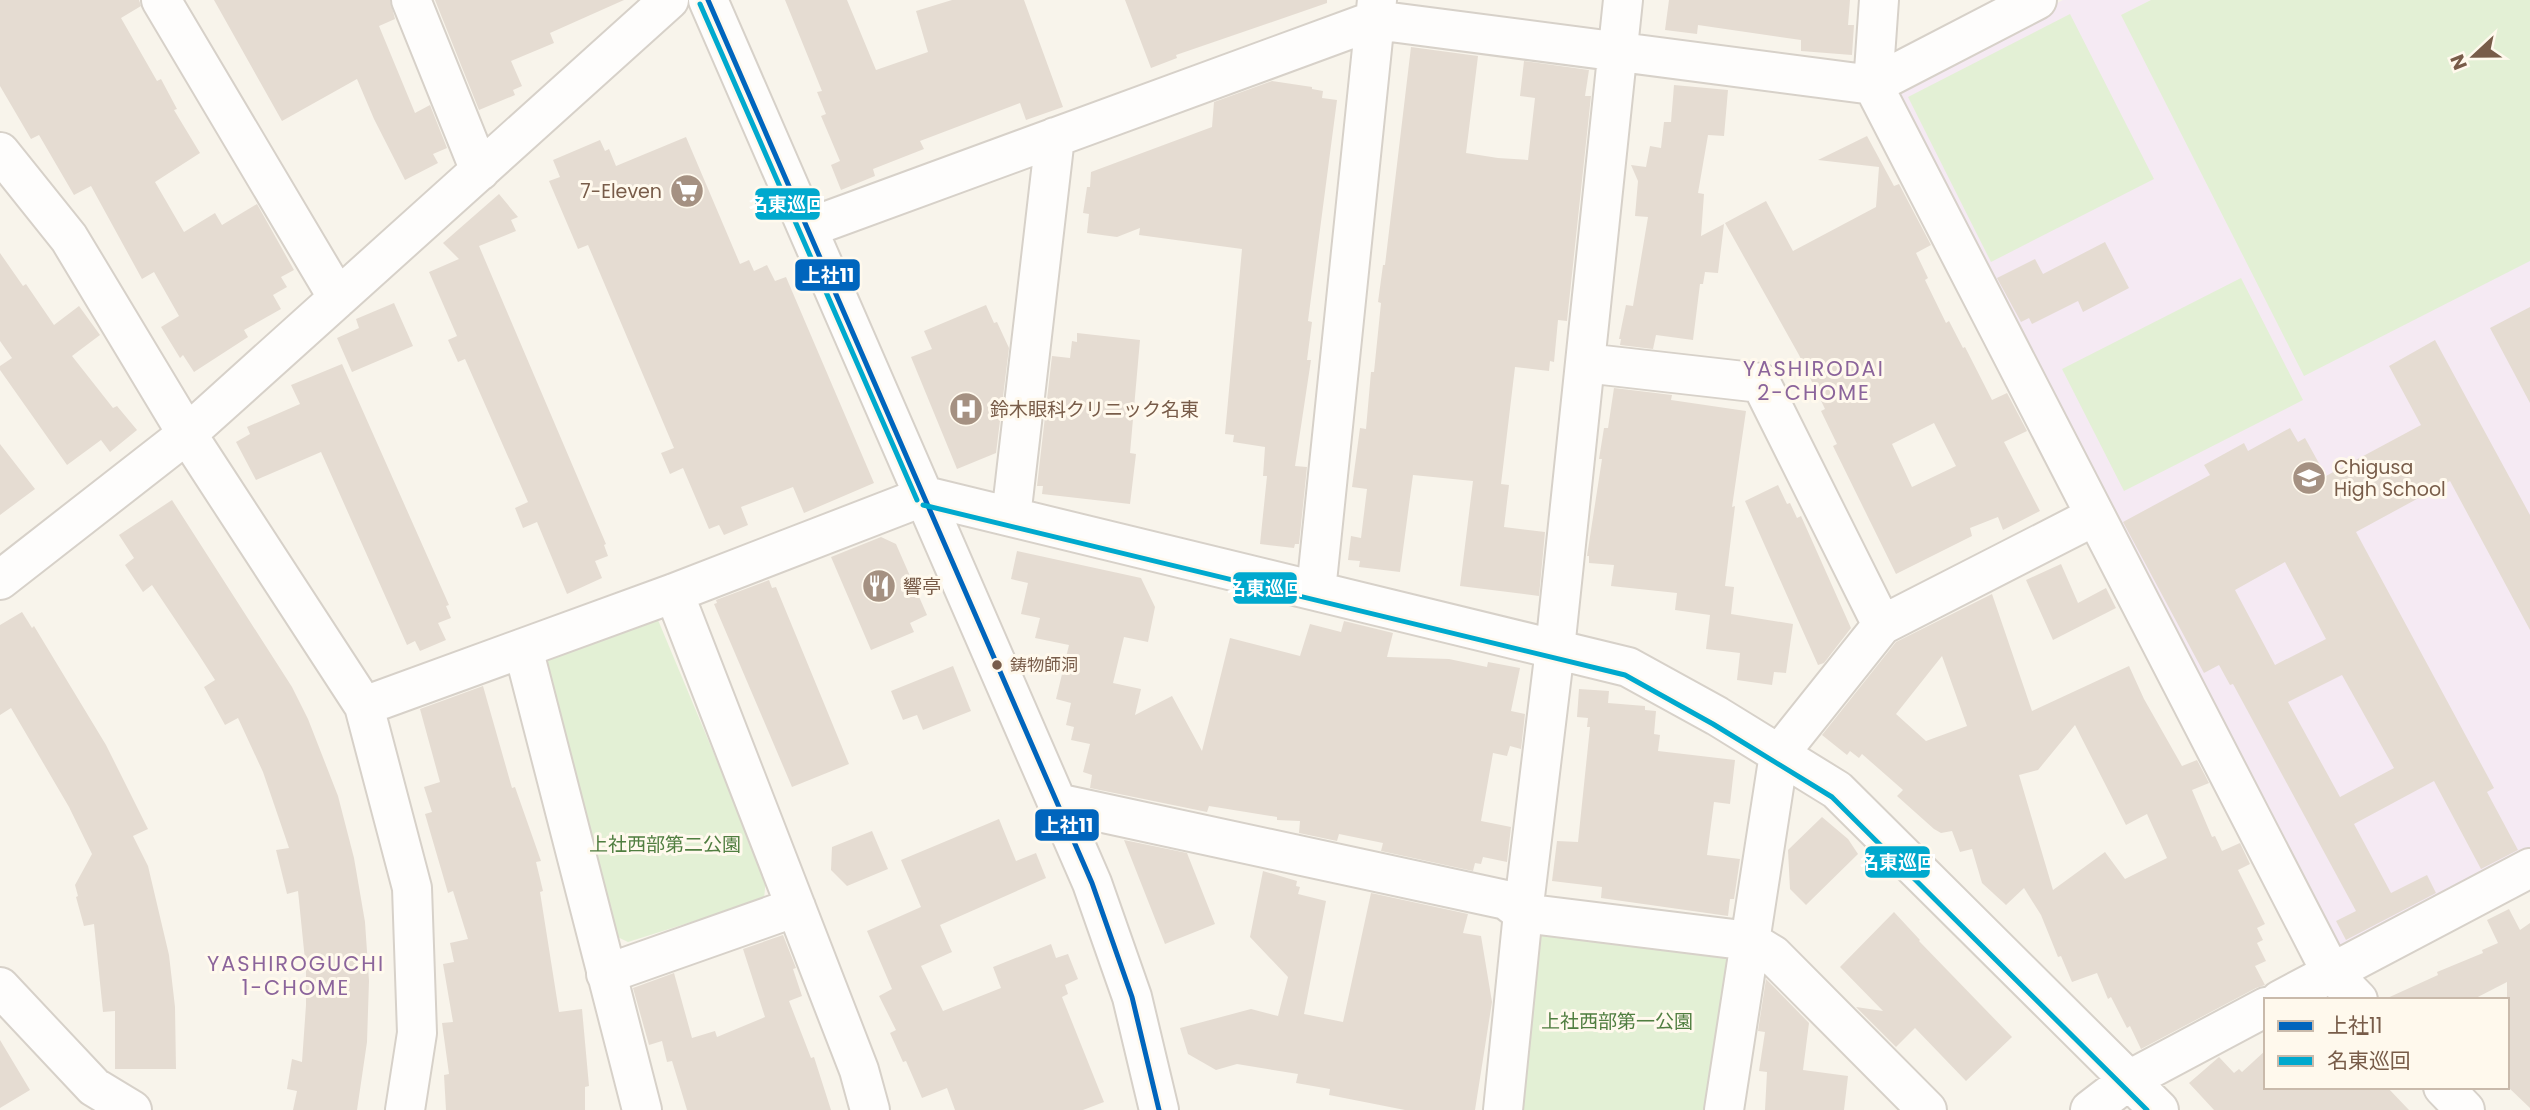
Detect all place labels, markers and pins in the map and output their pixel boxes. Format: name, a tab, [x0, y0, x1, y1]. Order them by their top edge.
supermarket icon: 7-Eleven	[668, 172, 706, 210]
place label: 7-Eleven	[580, 178, 662, 205]
hospital icon: 鈴木眼科クリニック名東	[947, 390, 985, 428]
place label: 鈴木眼科クリニック名東	[990, 396, 1199, 423]
place label: Chigusa High School	[2334, 454, 2446, 503]
school or university icon: Chigusa High School	[2290, 459, 2328, 497]
restaurant icon: 響亭	[860, 567, 898, 605]
place label: 響亭	[903, 573, 941, 600]
place label: 鋳物師洞	[1010, 653, 1078, 677]
marker: 鋳物師洞	[990, 658, 1004, 672]

